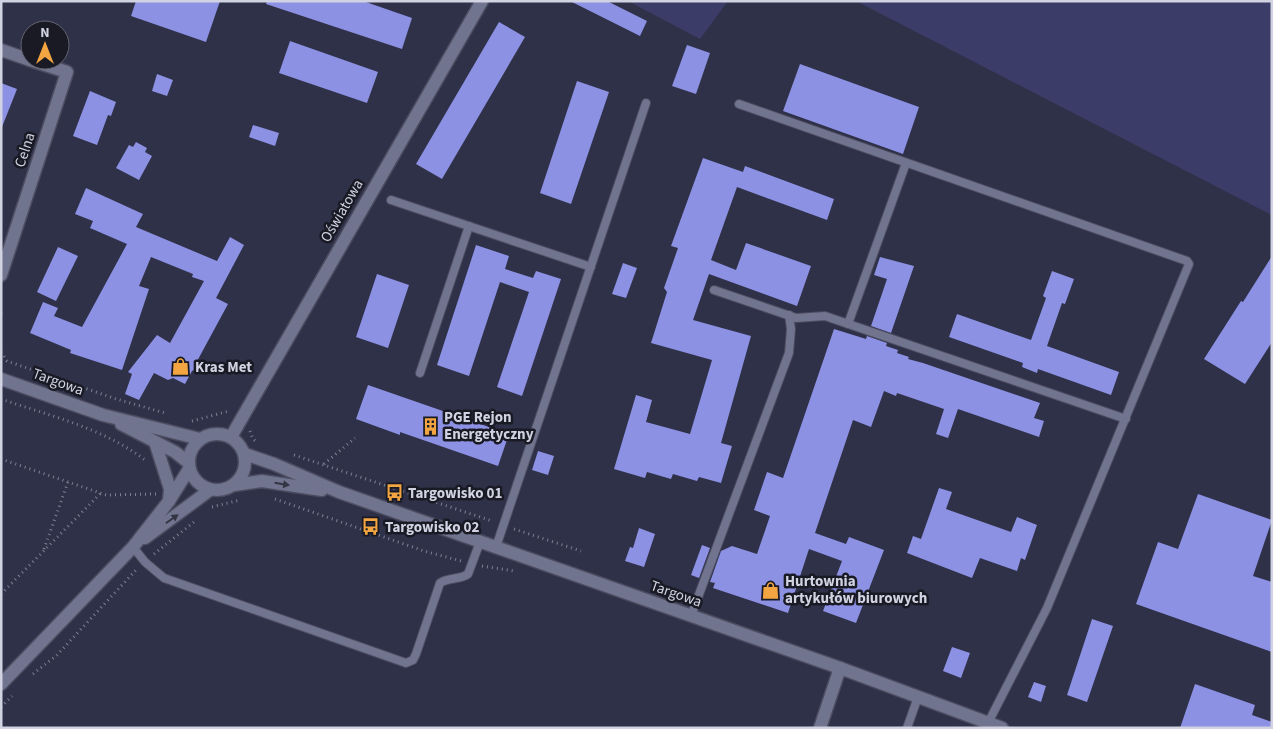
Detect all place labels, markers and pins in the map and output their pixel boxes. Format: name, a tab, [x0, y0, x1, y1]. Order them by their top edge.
shop icon: Kras Met	[171, 357, 191, 377]
place label: Kras Met	[195, 357, 252, 378]
place label: PGE Rejon Energetyczny	[444, 407, 534, 445]
building icon: PGE Rejon Energetyczny	[420, 416, 440, 436]
bus stop icon: Targowisko 01	[384, 483, 404, 503]
place label: Targowisko 01	[408, 483, 503, 504]
bus stop icon: Targowisko 02	[361, 517, 381, 537]
place label: Targowisko 02	[385, 517, 480, 538]
place label: Hurtownia artykułów biurowych	[785, 571, 927, 609]
shop icon: Hurtownia artykułów biurowych	[761, 580, 781, 600]

